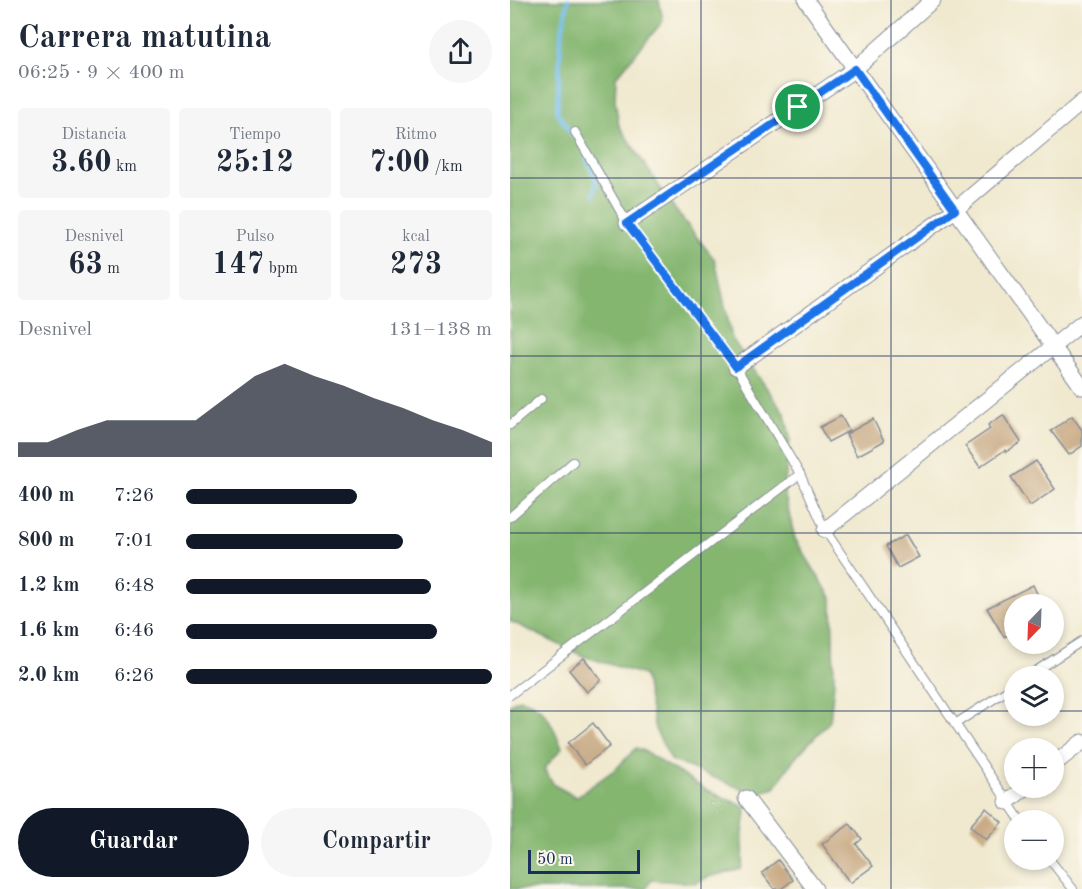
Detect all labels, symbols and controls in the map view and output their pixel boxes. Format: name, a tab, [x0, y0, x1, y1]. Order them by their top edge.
button: share	[429, 20, 492, 83]
text: Carrera matutina	[18, 22, 271, 55]
text: 06:25 · 9 × 400 m	[18, 63, 185, 83]
pin	[772, 81, 823, 132]
icon: arrive	[781, 90, 814, 123]
text: Distancia	[61, 127, 127, 143]
text: Tiempo	[229, 127, 281, 143]
text: Ritmo	[395, 127, 437, 143]
text: 3.60	[51, 148, 112, 178]
text: 25:12	[216, 148, 294, 178]
text: 7:00	[369, 148, 430, 178]
text: km	[112, 159, 137, 175]
text: /km	[430, 159, 463, 175]
text: Desnivel	[64, 229, 124, 245]
text: Pulso	[236, 229, 274, 245]
text: kcal	[402, 229, 430, 245]
text: 63	[68, 250, 103, 280]
text: 147	[212, 250, 264, 280]
text: 273	[390, 250, 442, 280]
text: m	[103, 261, 120, 277]
text: bpm	[264, 261, 298, 277]
text: Desnivel	[18, 320, 92, 340]
text: 131–138 m	[389, 320, 492, 340]
text: 400 m	[18, 486, 74, 506]
text: 7:26	[114, 486, 154, 506]
text: 800 m	[18, 531, 74, 551]
text: 7:01	[114, 531, 154, 551]
text: 1.2 km	[18, 576, 80, 596]
text: 6:48	[114, 576, 154, 596]
north arrow	[1004, 594, 1064, 654]
map controls	[1004, 594, 1064, 870]
text: 1.6 km	[18, 621, 80, 641]
text: 6:46	[114, 621, 154, 641]
text: 2.0 km	[18, 666, 80, 686]
text: 6:26	[114, 666, 154, 686]
button: layers	[1004, 666, 1064, 726]
button: +	[1004, 738, 1064, 798]
button: Guardar	[18, 808, 249, 877]
button: Compartir	[261, 808, 492, 877]
button: −	[1004, 810, 1064, 870]
scale bar	[528, 847, 640, 874]
text: 50 m	[537, 852, 573, 868]

